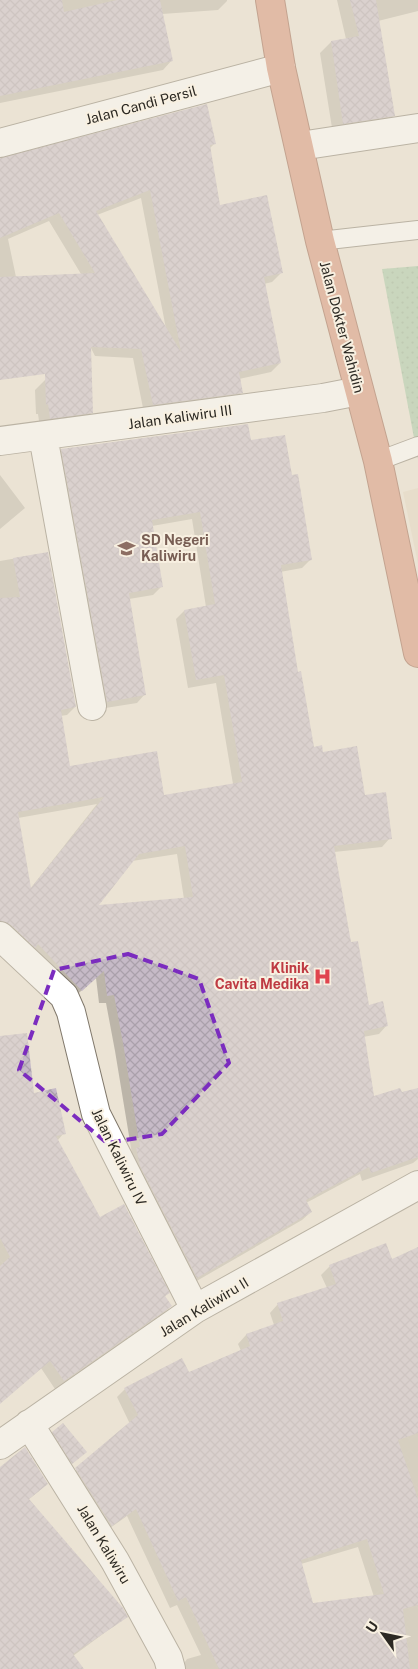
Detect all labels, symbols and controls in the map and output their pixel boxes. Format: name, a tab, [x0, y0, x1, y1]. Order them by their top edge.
street label: Jalan Candi Persil	[84, 82, 198, 128]
street label: Jalan Dokter Wahidin	[317, 259, 367, 395]
street label: Jalan Kaliwiru III	[127, 402, 233, 432]
place label: SD Negeri Kaliwiru	[141, 532, 209, 564]
school or university icon: SD Negeri Kaliwiru	[117, 538, 137, 558]
place label: Klinik Cavita Medika	[215, 960, 309, 992]
hospital icon: Klinik Cavita Medika	[313, 966, 333, 986]
street label: Jalan Kaliwiru IV	[89, 1106, 150, 1209]
street label: Jalan Kaliwiru II	[157, 1274, 251, 1340]
street label: Jalan Kaliwiru	[74, 1502, 134, 1586]
north arrow	[358, 1609, 408, 1659]
text: U	[363, 1618, 382, 1636]

